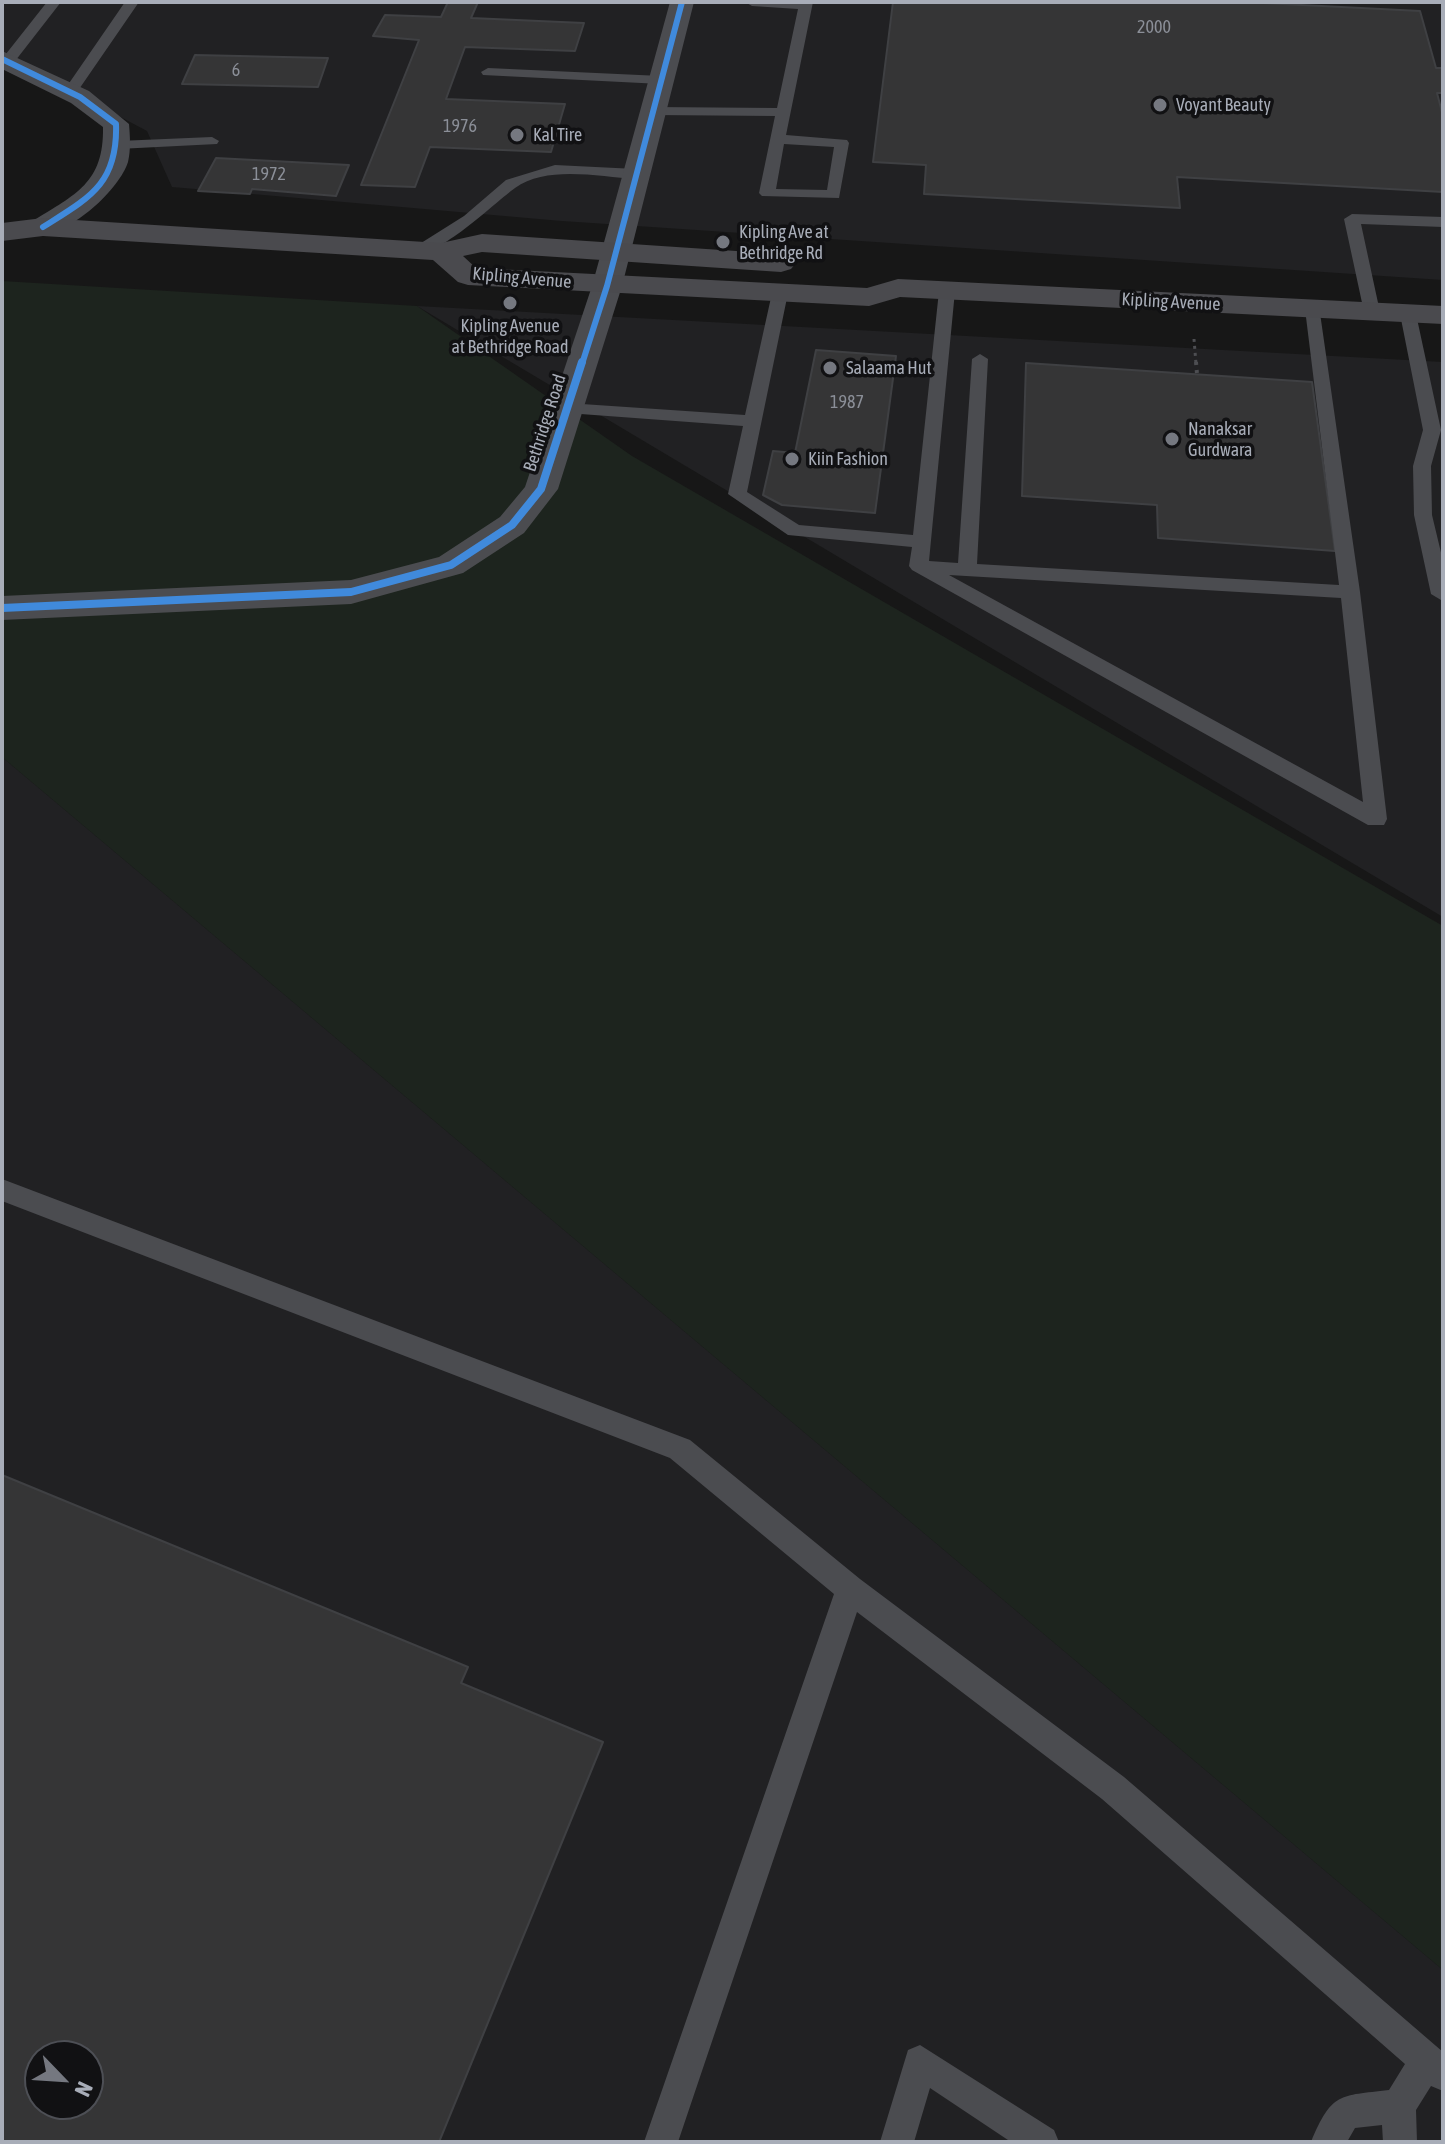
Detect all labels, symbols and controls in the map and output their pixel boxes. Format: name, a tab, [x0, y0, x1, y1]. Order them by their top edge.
house number: 2000	[1137, 16, 1171, 38]
house number: 6	[232, 59, 240, 81]
place label: Voyant Beauty	[1176, 94, 1271, 116]
marker: Voyant Beauty	[1151, 96, 1169, 114]
house number: 1976	[443, 115, 477, 137]
place label: Kal Tire	[533, 124, 582, 146]
marker: Kal Tire	[508, 126, 526, 144]
house number: 1972	[252, 163, 286, 185]
place label: Kipling Ave at Bethridge Rd	[739, 221, 829, 264]
marker: Kipling Ave at Bethridge Rd	[714, 233, 732, 251]
street label: Kipling Avenue	[472, 263, 572, 293]
street label: Kipling Avenue	[1121, 289, 1221, 315]
marker: Kipling Avenue at Bethridge Road	[501, 294, 519, 312]
place label: Kipling Avenue at Bethridge Road	[452, 315, 568, 358]
place label: Salaama Hut	[846, 357, 932, 379]
marker: Salaama Hut	[821, 359, 839, 377]
street label: Bethridge Road	[519, 372, 571, 474]
house number: 1987	[830, 391, 864, 413]
place label: Nanaksar Gurdwara	[1188, 418, 1252, 460]
marker: Nanaksar Gurdwara	[1163, 430, 1181, 448]
place label: Kiin Fashion	[808, 448, 888, 470]
marker: Kiin Fashion	[783, 450, 801, 468]
north arrow	[24, 2040, 104, 2120]
text: N	[69, 2078, 98, 2101]

